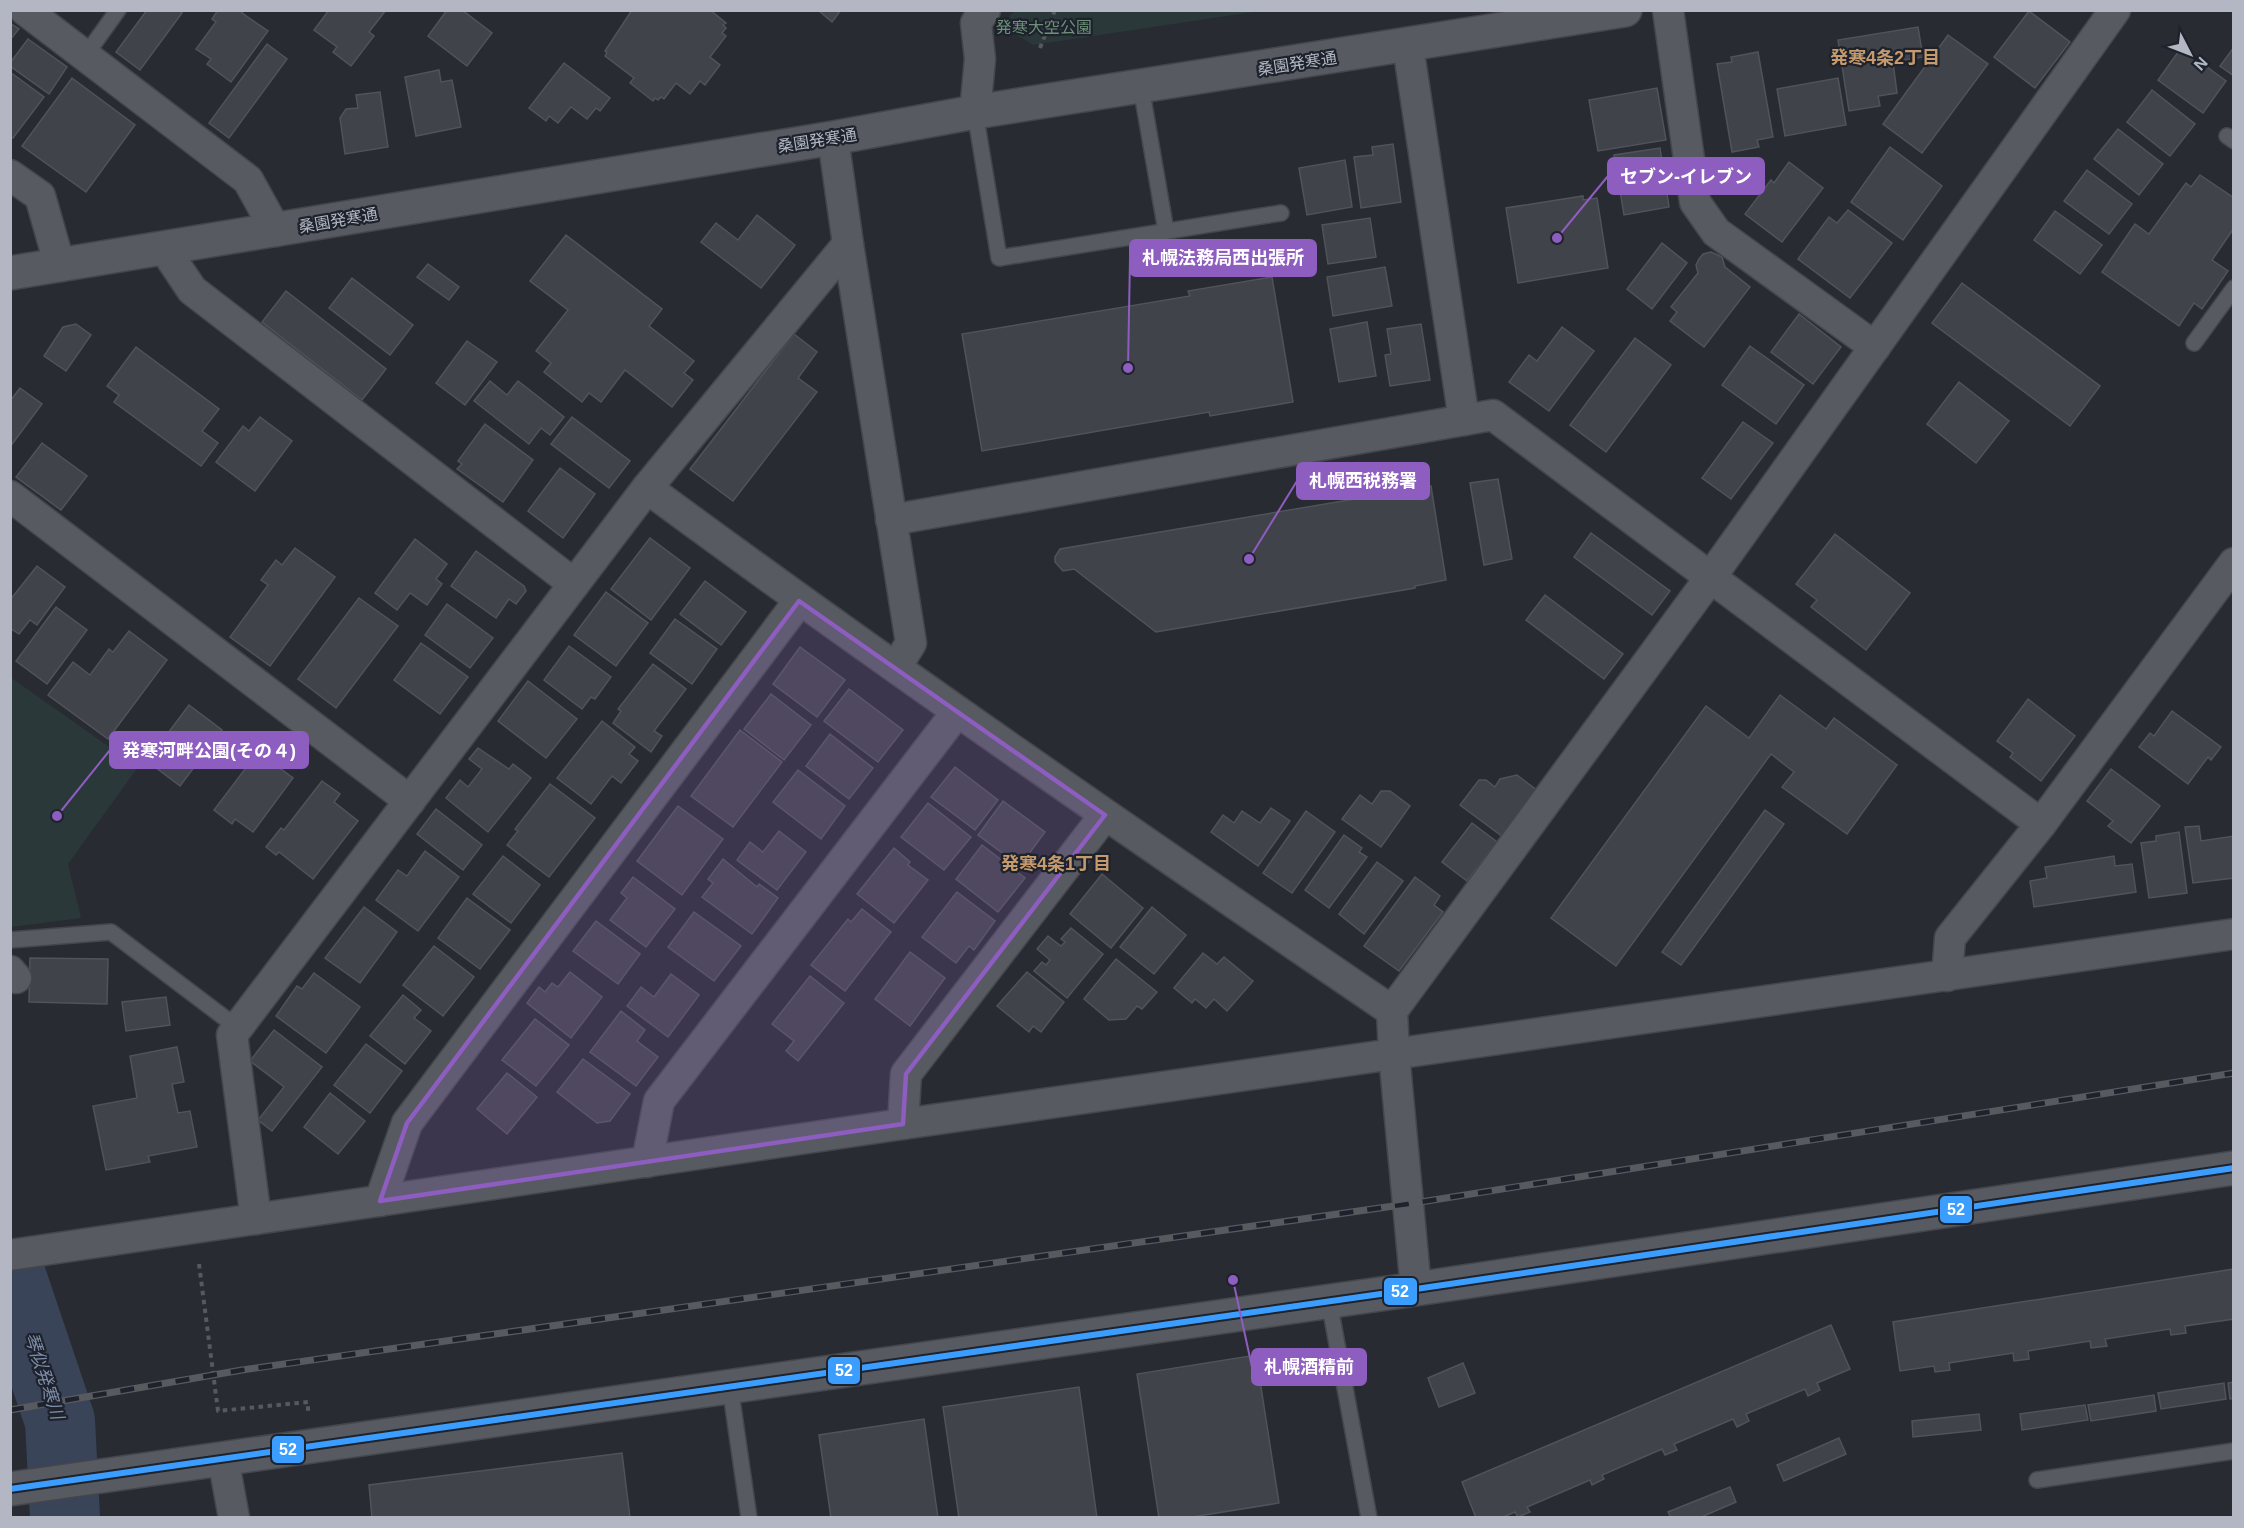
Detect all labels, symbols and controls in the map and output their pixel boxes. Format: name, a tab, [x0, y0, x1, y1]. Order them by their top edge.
park label: 発寒大空公園	[996, 19, 1092, 36]
north arrow	[2160, 24, 2220, 84]
district label: 発寒4条2丁目	[1830, 48, 1940, 68]
street label: 桑園発寒通	[1256, 49, 1338, 78]
text: N	[2191, 54, 2211, 74]
street label: 桑園発寒通	[776, 126, 858, 155]
callout: セブン-イレブン	[1608, 158, 1764, 194]
text: セブン-イレブン	[1620, 167, 1752, 187]
street label: 桑園発寒通	[297, 205, 379, 236]
callout: 札幌法務局西出張所	[1130, 240, 1316, 276]
text: 札幌法務局西出張所	[1142, 248, 1304, 268]
callout: 札幌西税務署	[1297, 463, 1429, 499]
text: 札幌西税務署	[1309, 471, 1417, 491]
callout: 発寒河畔公園(その４)	[110, 732, 308, 768]
text: 発寒河畔公園(その４)	[122, 741, 296, 761]
district label: 発寒4条1丁目	[1001, 854, 1111, 874]
line badge: 52	[1939, 1195, 1973, 1224]
text: 52	[1947, 1201, 1965, 1218]
line badge: 52	[1383, 1277, 1418, 1306]
text: 52	[1391, 1283, 1409, 1300]
water label: 琴似発寒川	[21, 1330, 68, 1424]
callout: 札幌酒精前	[1252, 1349, 1366, 1385]
line badge: 52	[827, 1356, 861, 1385]
text: 札幌酒精前	[1264, 1357, 1354, 1377]
text: 52	[835, 1362, 853, 1379]
line badge: 52	[271, 1435, 305, 1464]
text: 52	[279, 1441, 297, 1458]

